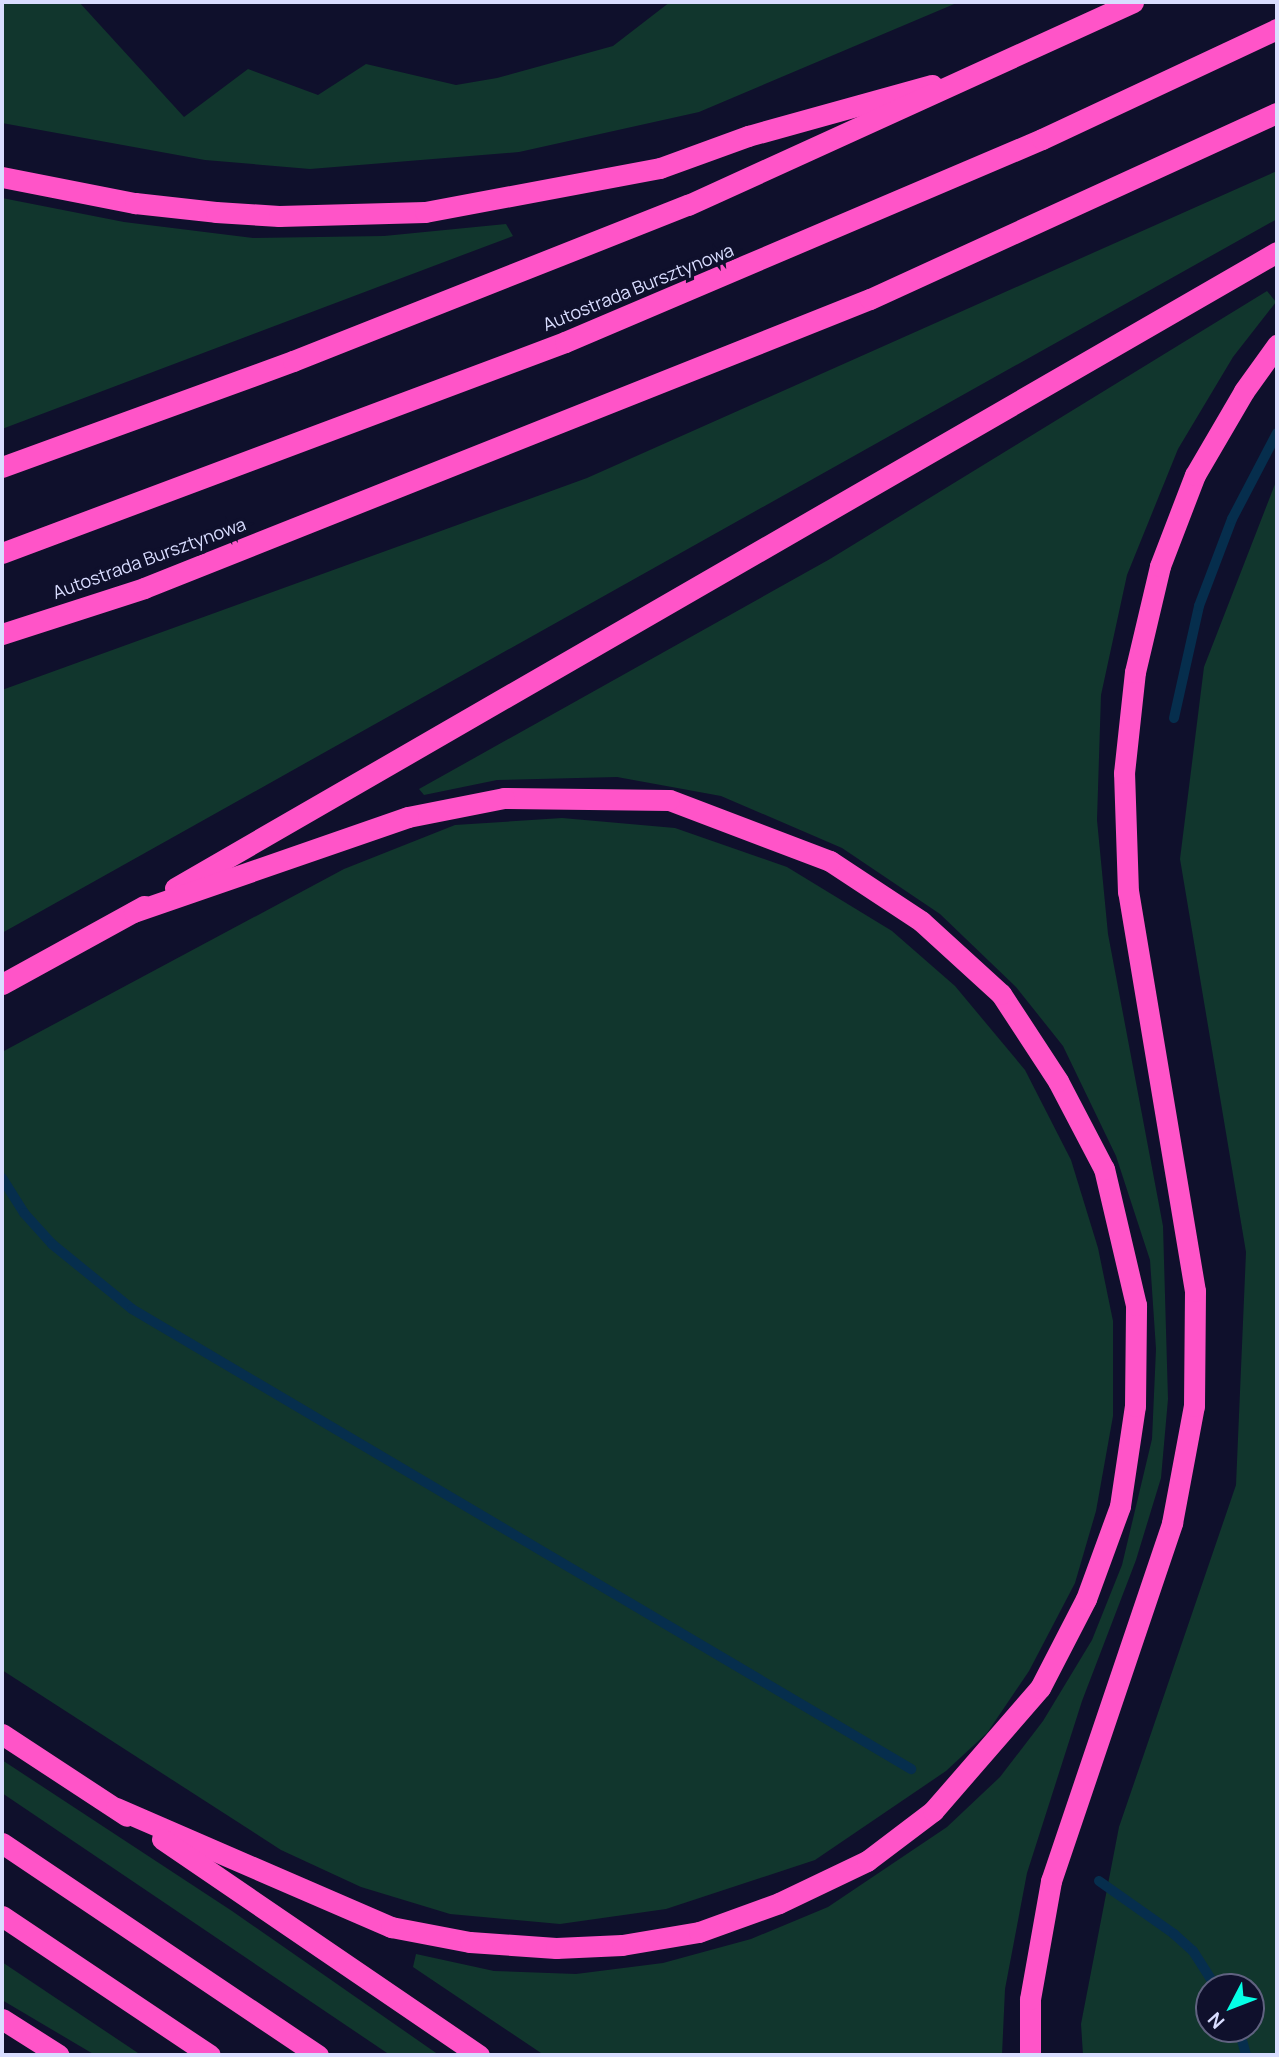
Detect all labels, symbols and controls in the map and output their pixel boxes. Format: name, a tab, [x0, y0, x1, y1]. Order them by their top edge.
street label: Autostrada Bursztynowa	[539, 239, 737, 335]
street label: Autostrada Bursztynowa	[49, 513, 249, 603]
north arrow	[1195, 1973, 1265, 2043]
text: N	[1202, 2007, 1230, 2034]

